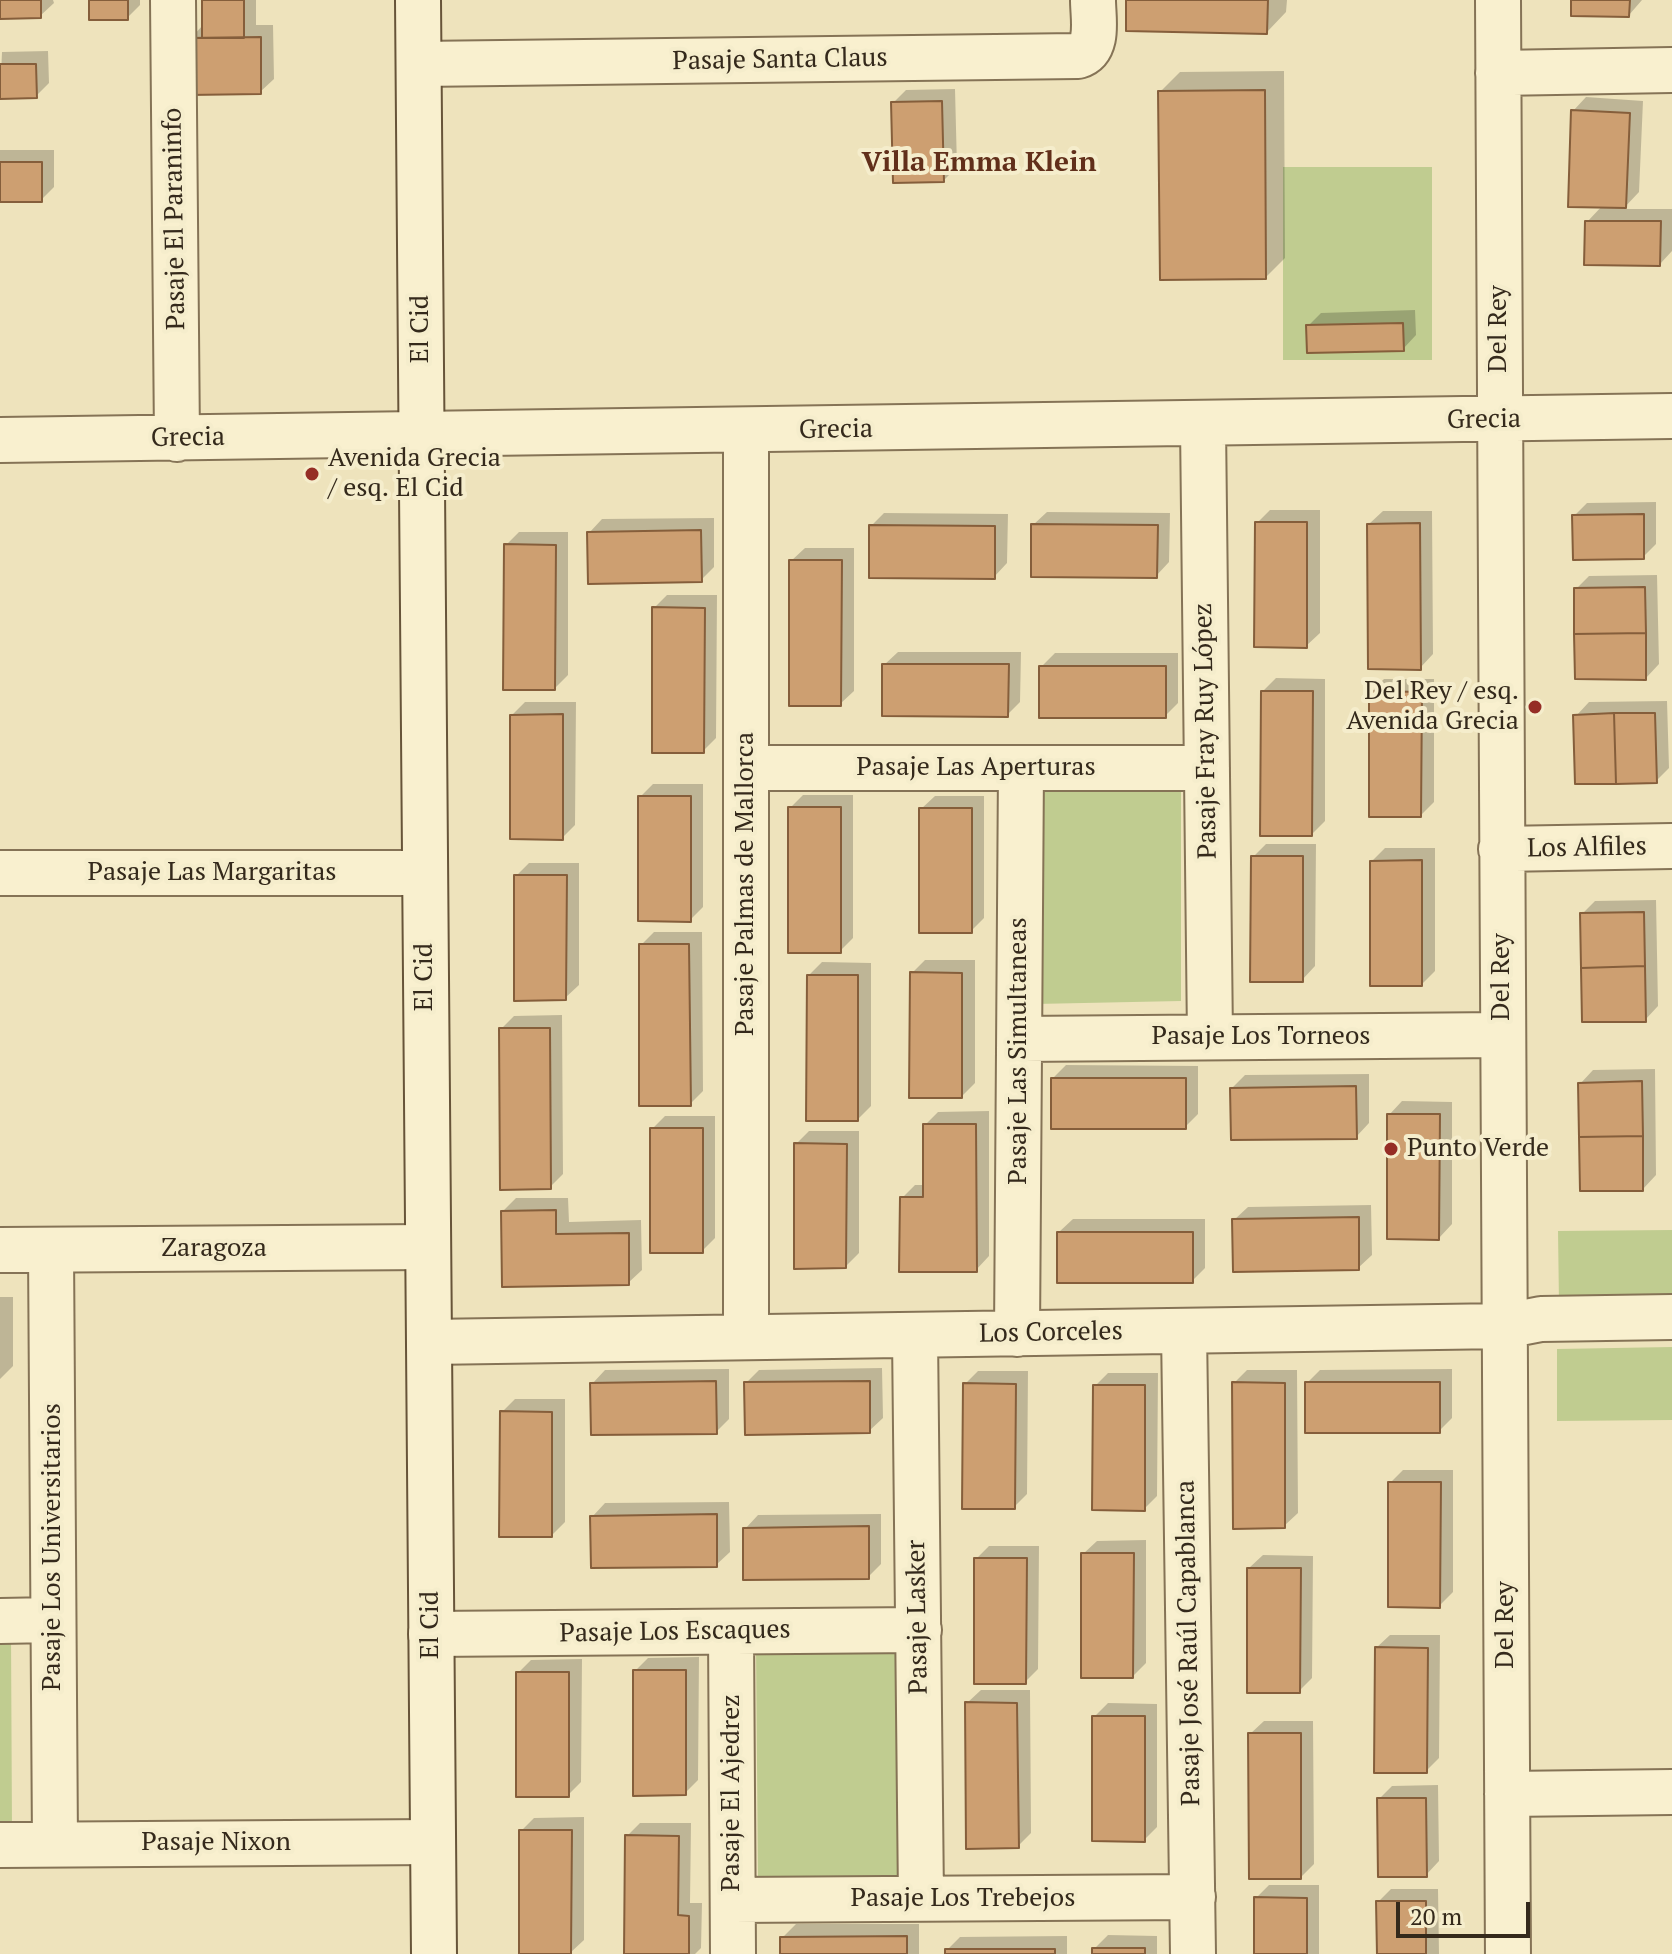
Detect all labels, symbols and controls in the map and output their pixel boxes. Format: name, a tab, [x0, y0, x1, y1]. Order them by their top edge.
street label: Pasaje Santa Claus	[672, 43, 888, 77]
street label: Pasaje El Paraninfo	[157, 108, 193, 330]
district label: Villa Emma Klein	[862, 146, 1096, 180]
street label: Del Rey	[1483, 285, 1515, 373]
street label: El Cid	[405, 295, 437, 363]
street label: Grecia	[1447, 404, 1521, 436]
street label: Grecia	[799, 414, 873, 446]
street label: Grecia	[151, 422, 225, 454]
place label: Avenida Grecia / esq. El Cid	[328, 443, 501, 504]
marker: Avenida Grecia / esq. El Cid	[303, 465, 321, 483]
street label: Pasaje Fray Ruy López	[1188, 603, 1224, 859]
place label: Del Rey / esq. Avenida Grecia	[1346, 676, 1519, 738]
marker: Del Rey / esq. Avenida Grecia	[1526, 698, 1544, 716]
street label: Pasaje Palmas de Mallorca	[730, 732, 762, 1036]
street label: Pasaje Las Aperturas	[856, 752, 1096, 784]
street label: Los Alfiles	[1527, 831, 1647, 865]
street label: Pasaje Las Margaritas	[87, 857, 337, 889]
street label: Pasaje Las Simultaneas	[1003, 917, 1035, 1185]
street label: Del Rey	[1486, 933, 1518, 1021]
street label: El Cid	[409, 943, 441, 1011]
street label: Pasaje Los Torneos	[1151, 1021, 1371, 1053]
place label: Punto Verde	[1407, 1133, 1549, 1165]
marker: Punto Verde	[1382, 1140, 1400, 1158]
street label: Zaragoza	[161, 1233, 267, 1265]
street label: Los Corceles	[979, 1316, 1123, 1350]
street label: Pasaje Los Universitarios	[37, 1403, 69, 1691]
street label: Pasaje José Raúl Capablanca	[1171, 1480, 1207, 1806]
street label: Pasaje Lasker	[901, 1539, 935, 1695]
street label: Del Rey	[1490, 1581, 1522, 1669]
street label: El Cid	[415, 1591, 447, 1659]
street label: Pasaje Los Escaques	[559, 1614, 791, 1650]
street label: Pasaje El Ajedrez	[716, 1694, 748, 1892]
street label: Pasaje Nixon	[141, 1827, 291, 1859]
street label: Pasaje Los Trebejos	[851, 1883, 1075, 1915]
scale bar	[1400, 1886, 1534, 1936]
text: 20 m	[1410, 1900, 1462, 1932]

